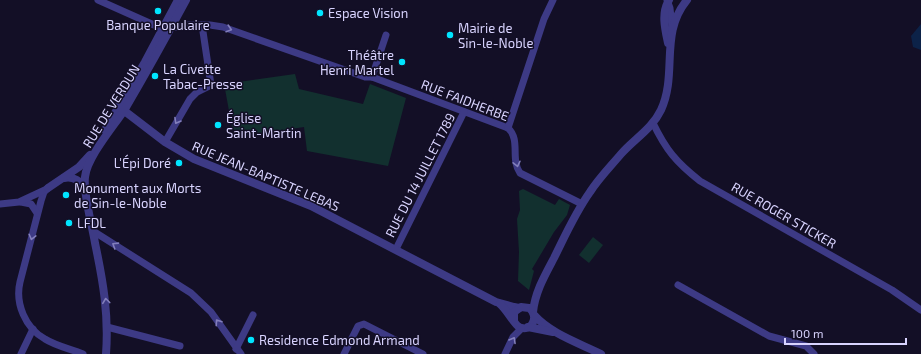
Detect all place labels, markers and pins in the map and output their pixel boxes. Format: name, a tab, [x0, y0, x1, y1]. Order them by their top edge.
place label: Espace Vision	[328, 5, 408, 21]
marker: Banque Populaire	[153, 6, 163, 16]
marker: Espace Vision	[315, 8, 325, 18]
place label: Banque Populaire	[106, 17, 210, 33]
place label: Mairie de Sin-le-Noble	[458, 20, 533, 51]
marker: Mairie de Sin-le-Noble	[445, 30, 455, 40]
place label: Théâtre Henri Martel	[320, 47, 394, 78]
marker: Théâtre Henri Martel	[397, 57, 407, 67]
place label: La Civette Tabac-Presse	[163, 61, 243, 92]
marker: La Civette Tabac-Presse	[150, 71, 160, 81]
place label: Église Saint-Martin	[226, 109, 301, 141]
marker: Église Saint-Martin	[213, 120, 223, 130]
place label: L'Épi Doré	[114, 154, 171, 171]
marker: L'Épi Doré	[174, 158, 184, 168]
place label: Monument aux Morts de Sin-le-Noble	[74, 180, 201, 211]
marker: Monument aux Morts de Sin-le-Noble	[61, 190, 71, 200]
place label: LFDL	[77, 215, 106, 231]
marker: LFDL	[64, 218, 74, 228]
place label: Residence Edmond Armand	[259, 332, 420, 348]
marker: Residence Edmond Armand	[246, 335, 256, 345]

